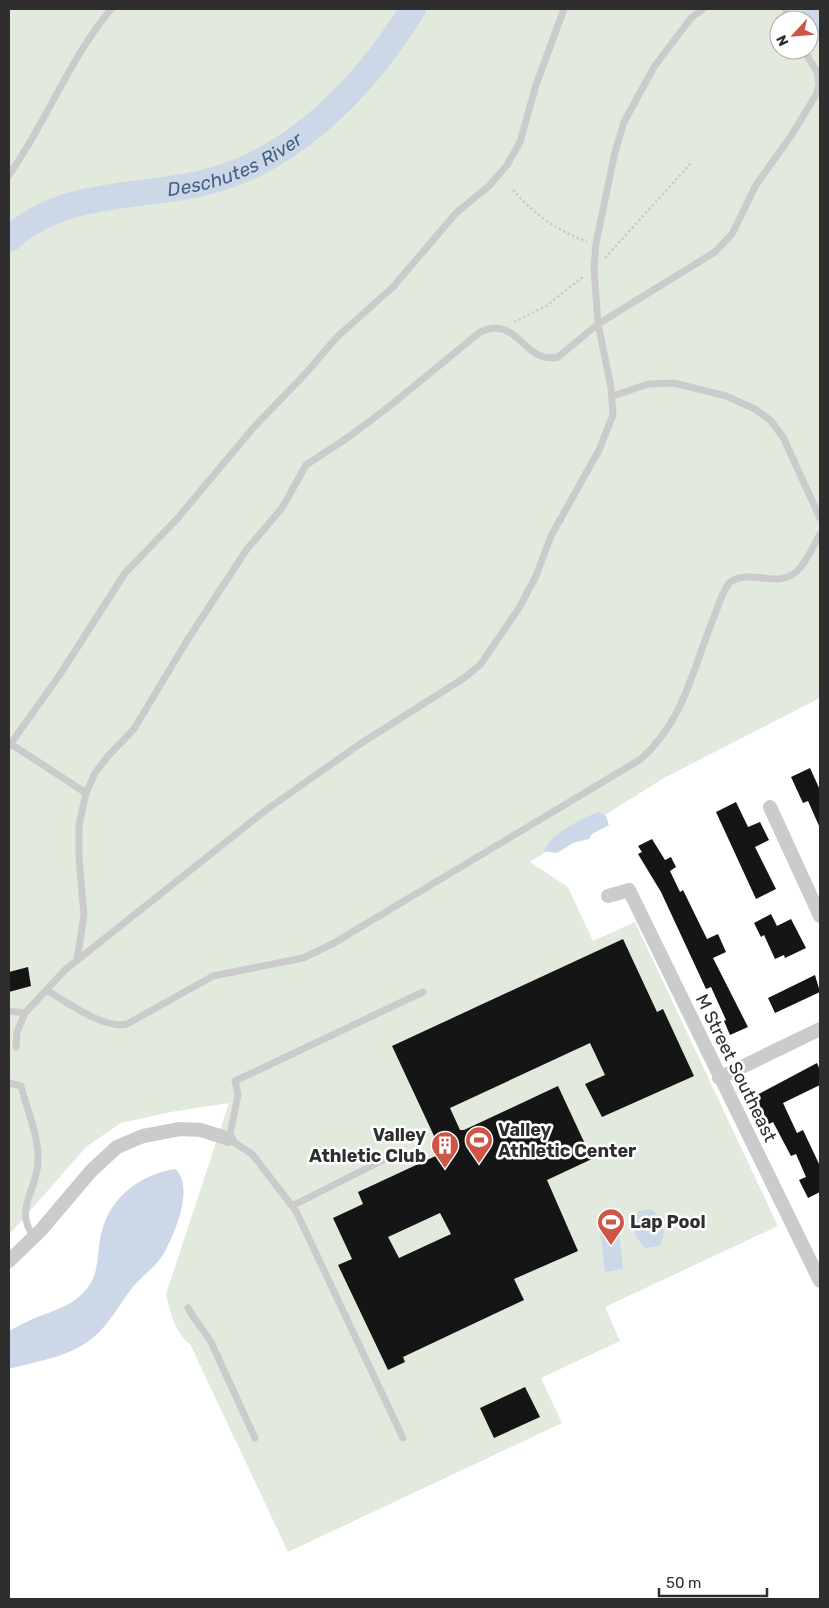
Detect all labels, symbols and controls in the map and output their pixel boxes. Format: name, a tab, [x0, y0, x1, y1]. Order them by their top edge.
north arrow	[769, 10, 819, 60]
text: N	[773, 32, 793, 49]
water label: Deschutes River	[166, 127, 307, 201]
street label: M Street Southeast	[691, 990, 781, 1146]
place label: Valley Athletic Center	[498, 1119, 636, 1162]
place label: Valley Athletic Club	[309, 1124, 426, 1167]
sports icon: Valley Athletic Center	[464, 1125, 494, 1164]
building icon: Valley Athletic Club	[430, 1130, 460, 1169]
sports icon: Lap Pool	[596, 1207, 626, 1246]
place label: Lap Pool	[630, 1211, 706, 1233]
scale bar	[659, 1566, 766, 1598]
text: 50 m	[666, 1574, 701, 1592]

